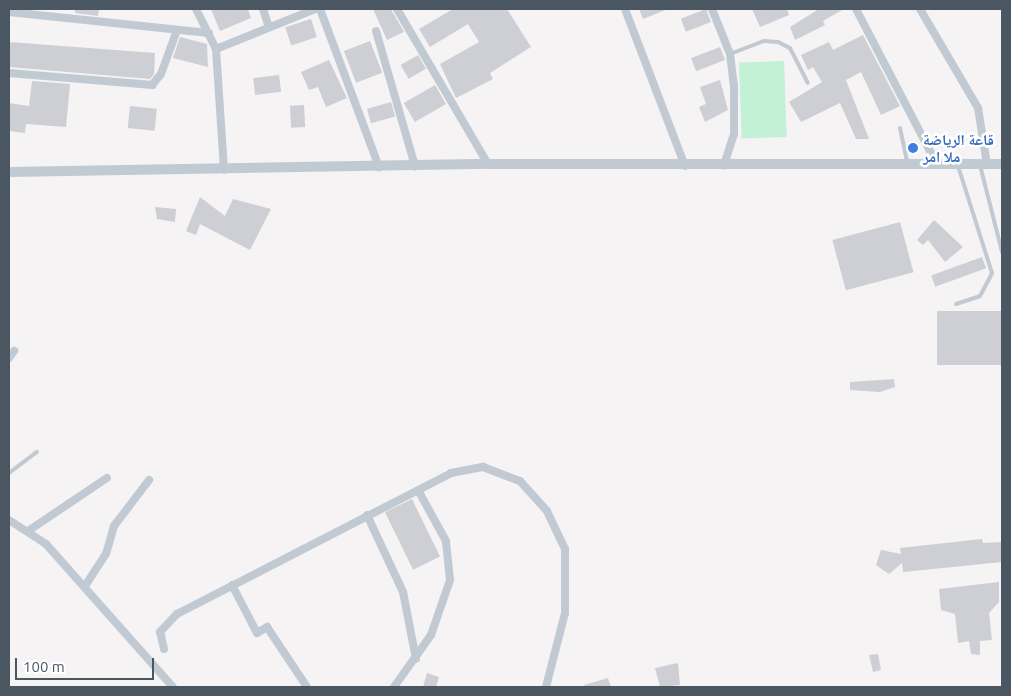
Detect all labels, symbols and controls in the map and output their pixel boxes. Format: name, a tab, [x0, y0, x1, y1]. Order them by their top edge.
place label: قاعة الرياضة ملا امر	[923, 130, 994, 165]
marker: قاعة الرياضة ملا امر	[907, 142, 919, 154]
scale bar	[18, 648, 156, 680]
text: 100 m	[23, 658, 65, 675]

